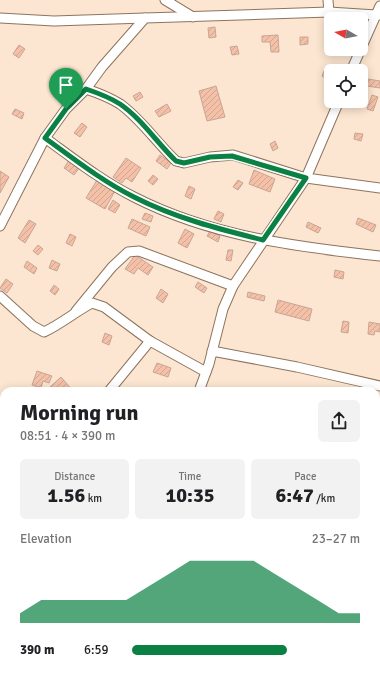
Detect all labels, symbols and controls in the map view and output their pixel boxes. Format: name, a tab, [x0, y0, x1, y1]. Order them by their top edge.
north arrow	[324, 12, 368, 56]
map controls	[324, 12, 368, 108]
button: locate	[324, 64, 368, 108]
pin	[49, 68, 83, 109]
icon: arrive	[55, 74, 77, 96]
text: Morning run	[20, 399, 139, 426]
button: share	[318, 400, 360, 442]
text: 08:51 · 4 × 390 m	[20, 428, 115, 444]
text: Distance	[54, 470, 95, 483]
text: Time	[179, 470, 201, 483]
text: Pace	[294, 470, 316, 483]
text: 1.56	[47, 483, 85, 508]
text: 10:35	[165, 483, 215, 508]
text: 6:47	[276, 483, 314, 508]
text: km	[85, 492, 102, 505]
text: /km	[314, 492, 335, 505]
text: Elevation	[20, 531, 72, 547]
text: 23–27 m	[312, 531, 360, 547]
text: 390 m	[20, 642, 54, 658]
text: 6:59	[84, 642, 109, 658]

